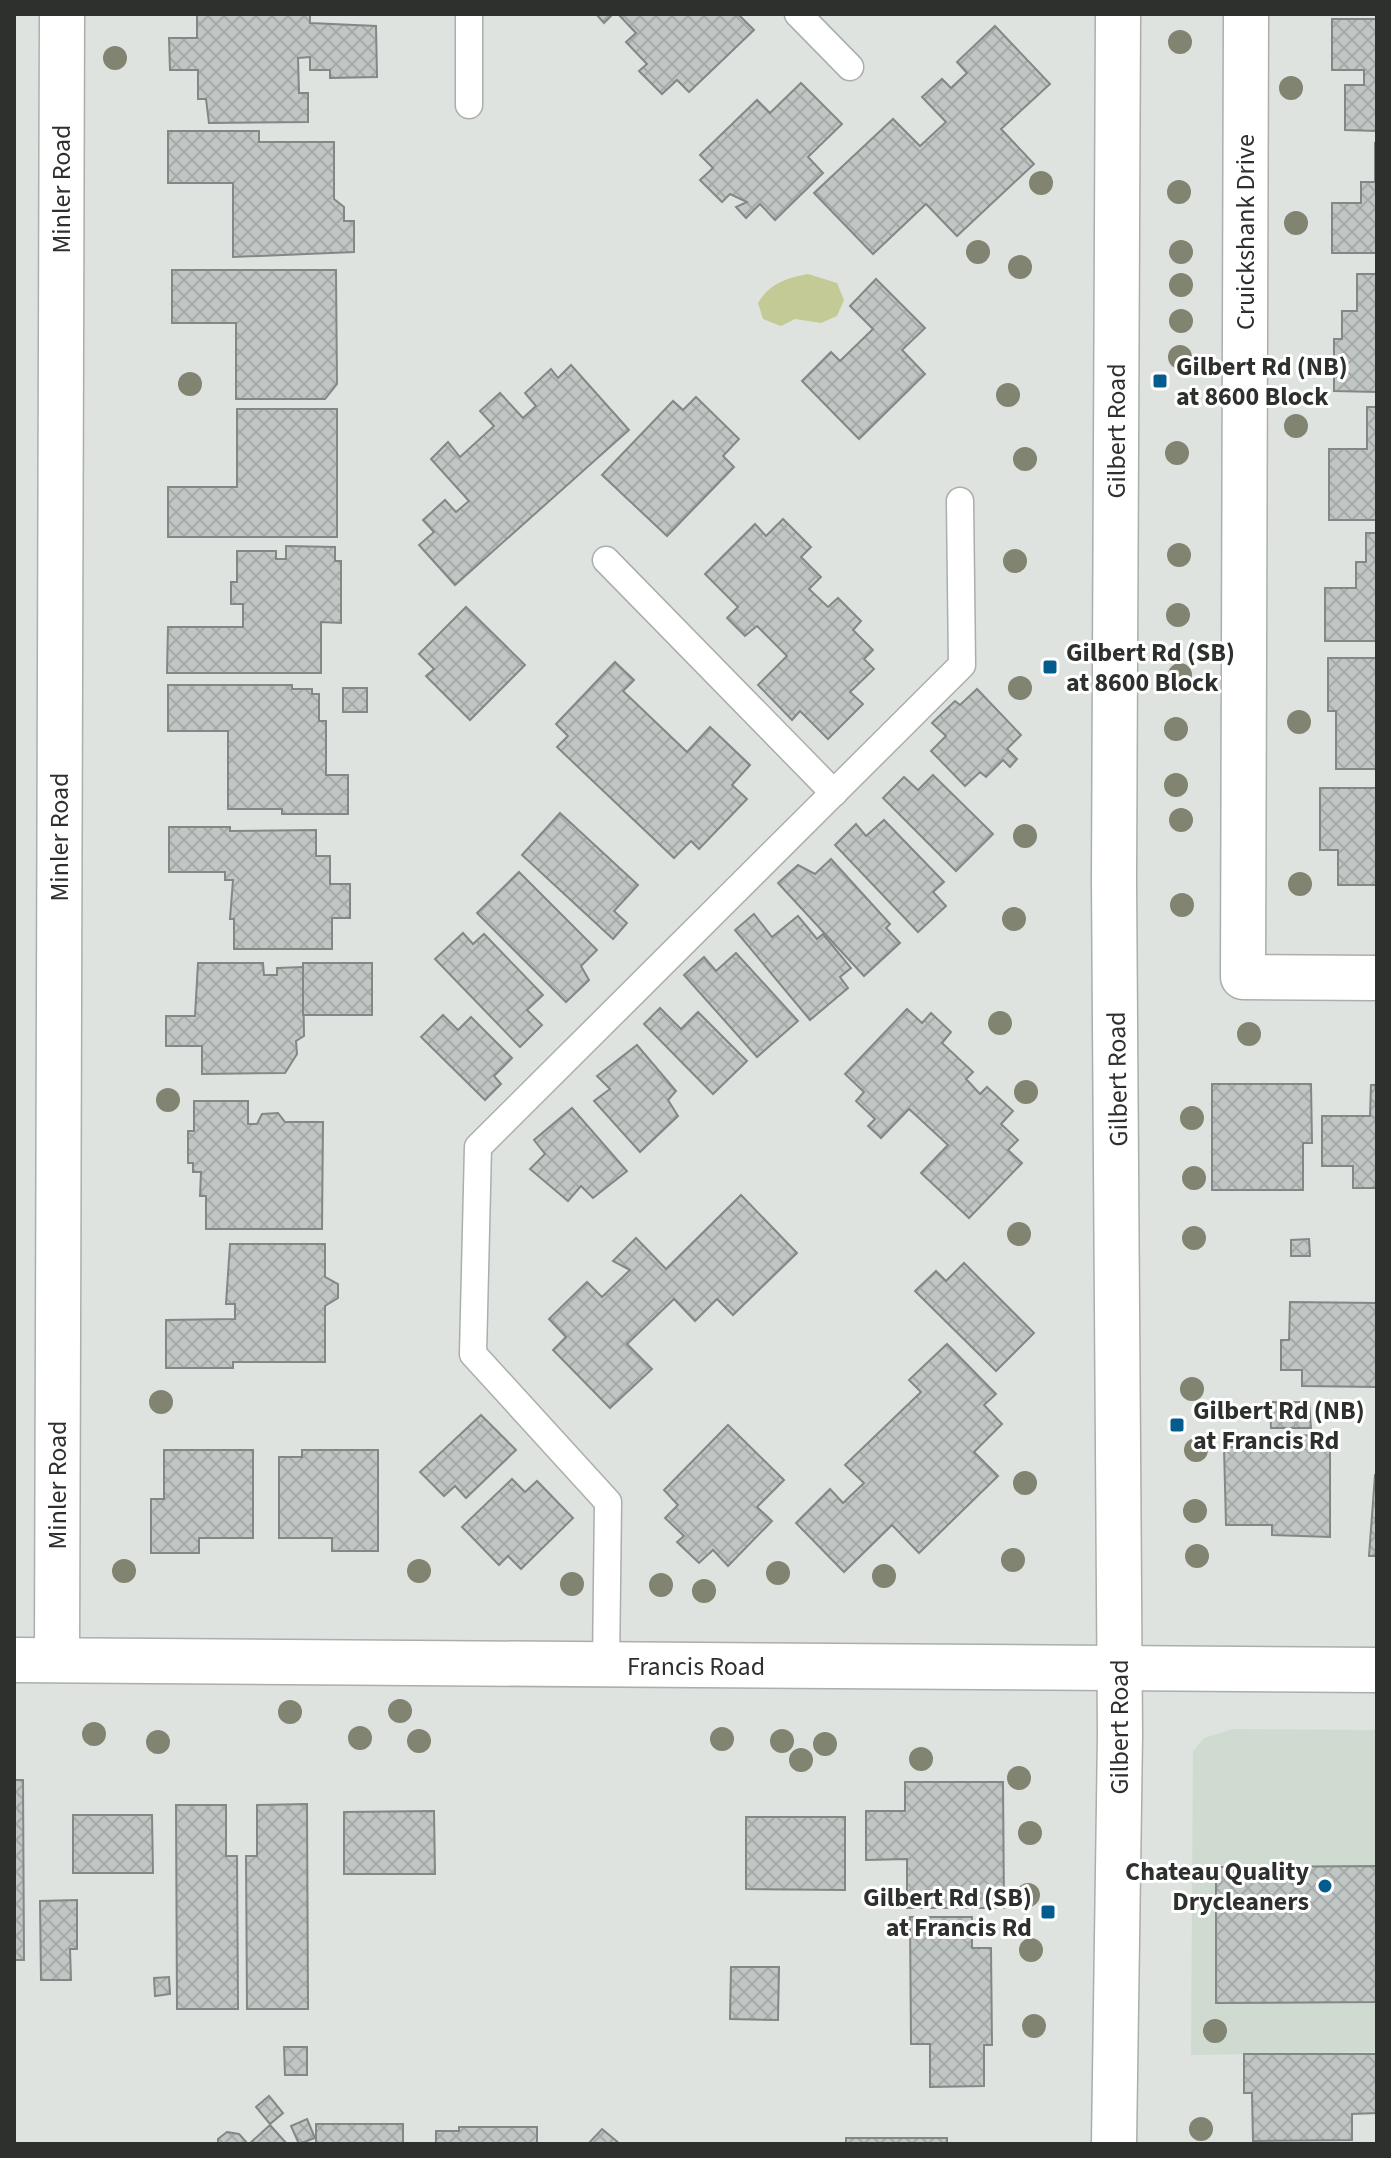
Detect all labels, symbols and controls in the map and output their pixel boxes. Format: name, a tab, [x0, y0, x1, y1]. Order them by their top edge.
street label: Minler Road	[43, 124, 80, 254]
street label: Cruickshank Drive	[1227, 134, 1264, 330]
place label: Gilbert Rd (NB) at 8600 Block	[1176, 348, 1348, 415]
street label: Gilbert Road	[1098, 363, 1135, 499]
marker: Gilbert Rd (NB) at 8600 Block	[1151, 372, 1169, 390]
place label: Gilbert Rd (SB) at 8600 Block	[1066, 634, 1235, 701]
marker: Gilbert Rd (SB) at 8600 Block	[1041, 658, 1059, 676]
street label: Minler Road	[41, 772, 78, 902]
street label: Gilbert Road	[1098, 1011, 1137, 1147]
place label: Gilbert Rd (NB) at Francis Rd	[1193, 1392, 1365, 1459]
marker: Gilbert Rd (NB) at Francis Rd	[1168, 1416, 1186, 1434]
street label: Minler Road	[39, 1420, 76, 1550]
street label: Francis Road	[627, 1648, 765, 1685]
street label: Gilbert Road	[1101, 1659, 1138, 1795]
place label: Chateau Quality Drycleaners	[1125, 1853, 1309, 1920]
marker: Chateau Quality Drycleaners	[1316, 1877, 1334, 1895]
place label: Gilbert Rd (SB) at Francis Rd	[863, 1879, 1032, 1946]
marker: Gilbert Rd (SB) at Francis Rd	[1039, 1903, 1057, 1921]

